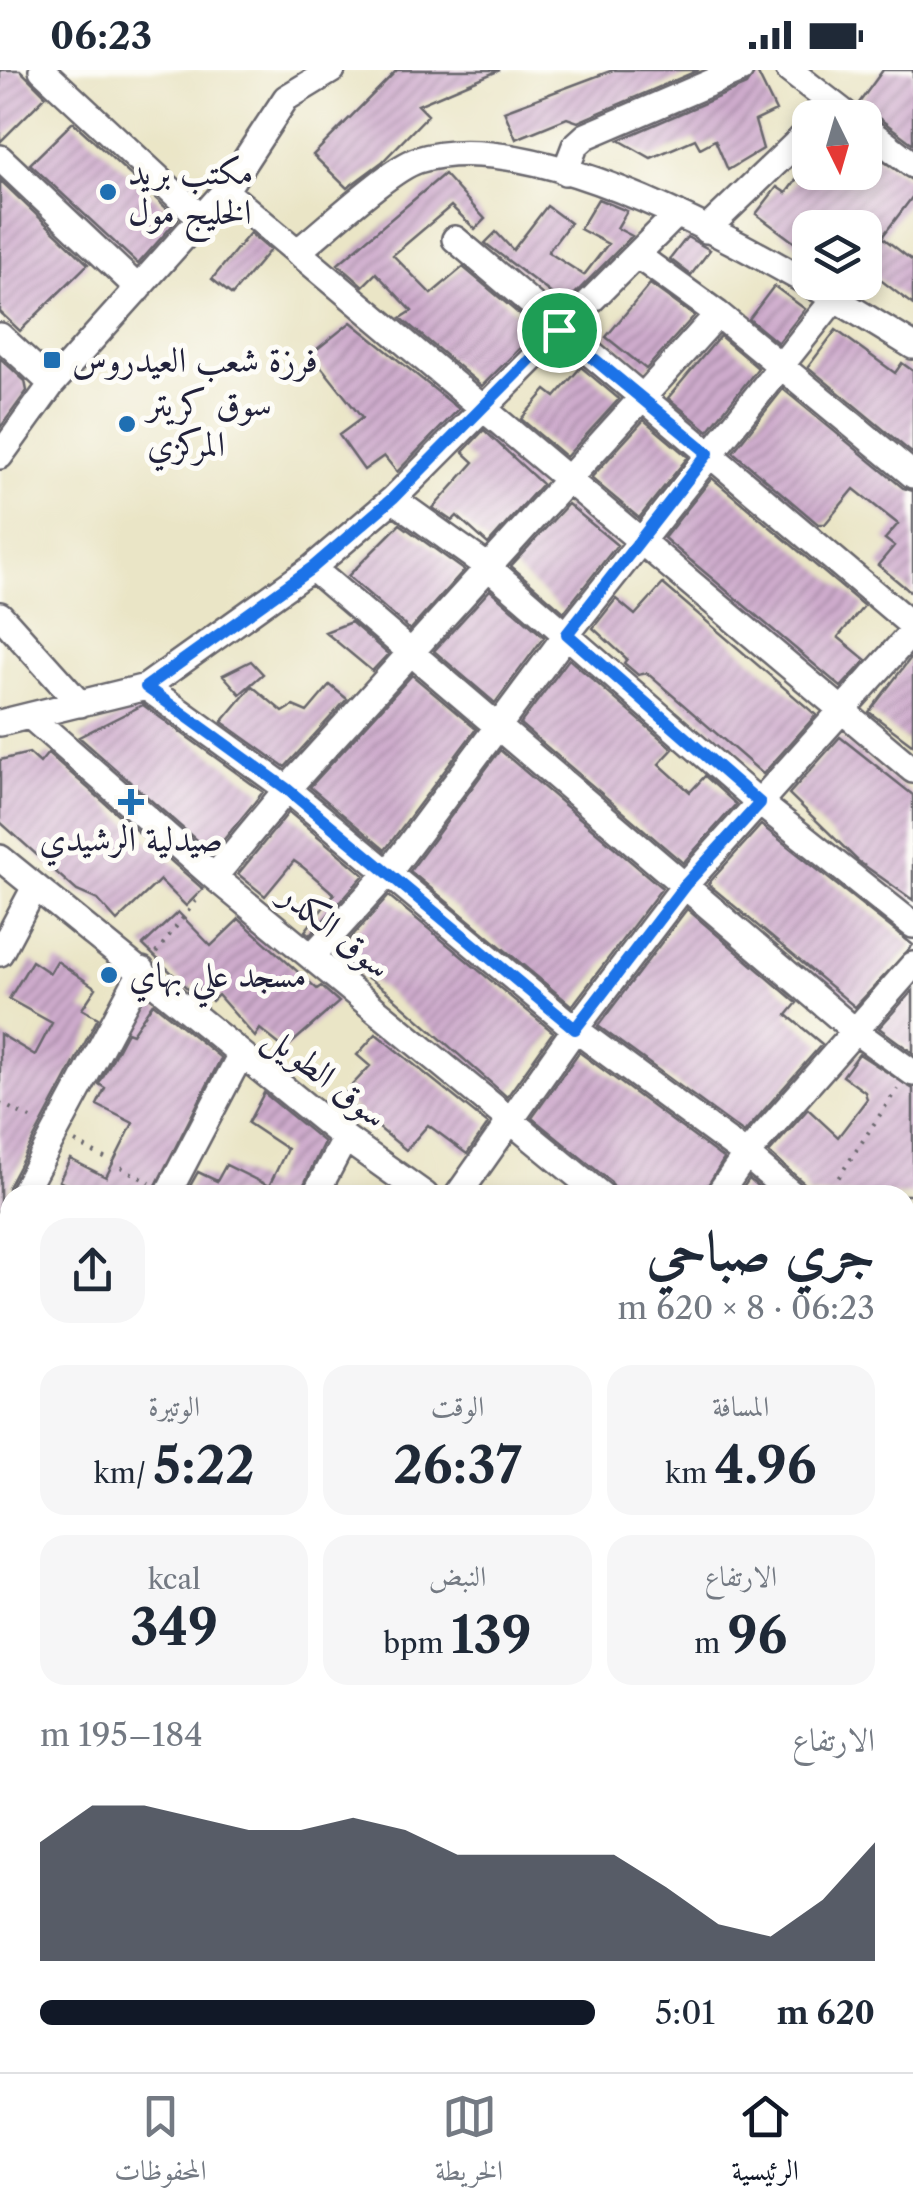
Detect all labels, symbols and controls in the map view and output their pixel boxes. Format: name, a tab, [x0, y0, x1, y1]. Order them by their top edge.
text: 06:23	[50, 12, 152, 59]
north arrow	[792, 100, 882, 190]
map controls	[792, 100, 882, 300]
place label: مكتب بريد الخليج مول	[128, 150, 253, 243]
marker: مكتب بريد الخليج مول	[97, 181, 119, 203]
button: layers	[792, 210, 882, 300]
pin	[517, 288, 602, 373]
icon: arrive	[532, 303, 587, 358]
place label: فرزة شعب العيدروس	[72, 338, 318, 383]
marker: فرزة شعب العيدروس	[41, 349, 63, 371]
place label: سوق كريتر المركزي	[144, 382, 272, 472]
marker: سوق كريتر المركزي	[116, 413, 138, 435]
marker: صيدلية الرشيدي	[120, 791, 142, 813]
place label: صيدلية الرشيدي	[39, 817, 223, 867]
street label: سوق الكدر	[269, 870, 400, 988]
place label: مسجد علي بهاي	[129, 953, 307, 1008]
marker: مسجد علي بهاي	[98, 964, 120, 986]
street label: سوق الطويل	[254, 1014, 396, 1140]
text: جري صباحي	[646, 1217, 875, 1284]
button: share	[40, 1218, 145, 1323]
text: 06:23 · 8 × 620 m	[618, 1288, 875, 1327]
text: الوتيرة	[148, 1389, 200, 1423]
text: الوقت	[431, 1389, 484, 1423]
text: المسافة	[712, 1389, 769, 1423]
text: 5:22	[153, 1434, 255, 1496]
text: 26:37	[393, 1434, 522, 1496]
text: 4.96	[715, 1434, 817, 1496]
text: /km	[93, 1456, 153, 1490]
text: km	[665, 1456, 715, 1490]
text: النبض	[429, 1559, 486, 1593]
text: الارتفاع	[705, 1559, 777, 1593]
text: kcal	[148, 1562, 201, 1596]
text: 349	[130, 1596, 218, 1658]
text: 139	[451, 1604, 532, 1666]
text: 96	[728, 1604, 787, 1666]
text: bpm	[383, 1626, 451, 1660]
text: m	[694, 1626, 728, 1660]
text: 184–195 m	[40, 1715, 203, 1754]
text: الارتفاع	[792, 1720, 875, 1759]
text: 5:01	[655, 1993, 715, 2032]
text: 620 m	[777, 1993, 875, 2032]
tab: المحفوظات	[114, 2089, 207, 2198]
tab: الخريطة	[435, 2089, 503, 2198]
tab: الرئيسية	[732, 2089, 799, 2198]

